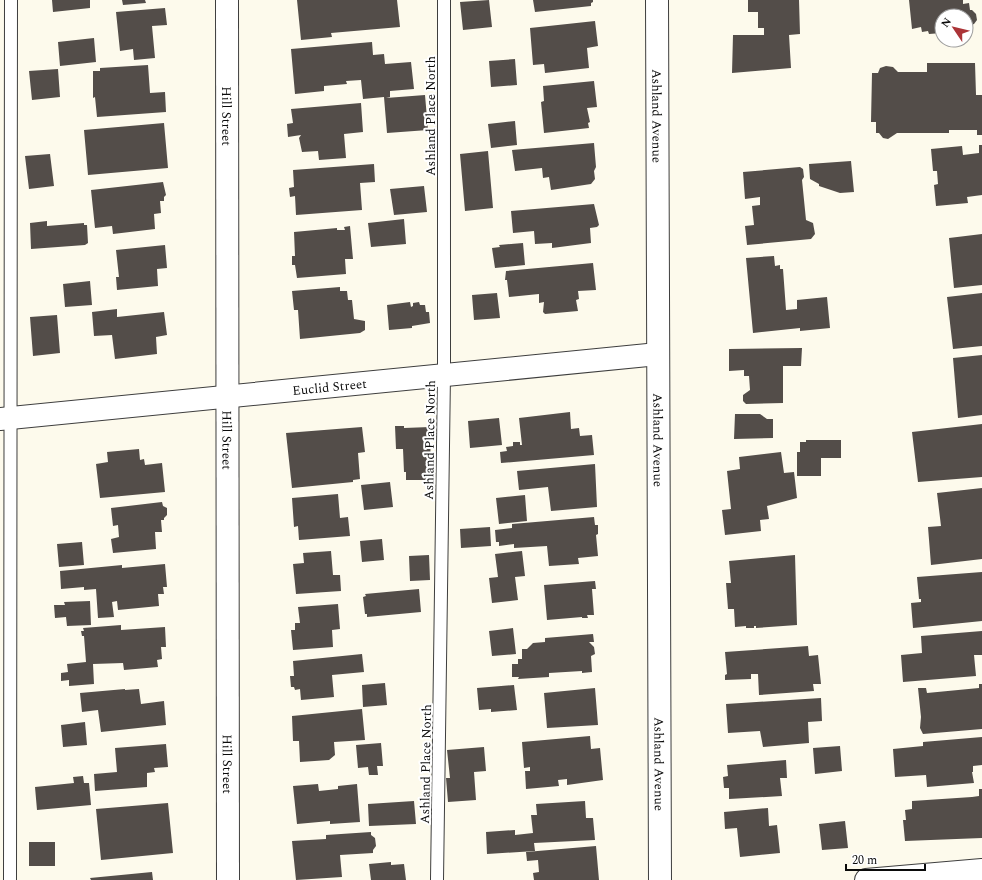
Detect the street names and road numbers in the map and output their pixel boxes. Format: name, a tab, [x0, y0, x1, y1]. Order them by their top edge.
street label: Ashland Place North	[421, 56, 441, 176]
street label: Ashland Avenue	[646, 69, 667, 163]
street label: Hill Street	[216, 86, 236, 146]
street label: Euclid Street	[291, 374, 368, 401]
street label: Ashland Place North	[419, 379, 441, 500]
street label: Ashland Avenue	[647, 393, 668, 487]
street label: Hill Street	[216, 410, 237, 470]
street label: Ashland Place North	[415, 703, 437, 824]
street label: Ashland Avenue	[648, 717, 669, 811]
street label: Hill Street	[217, 734, 237, 794]

